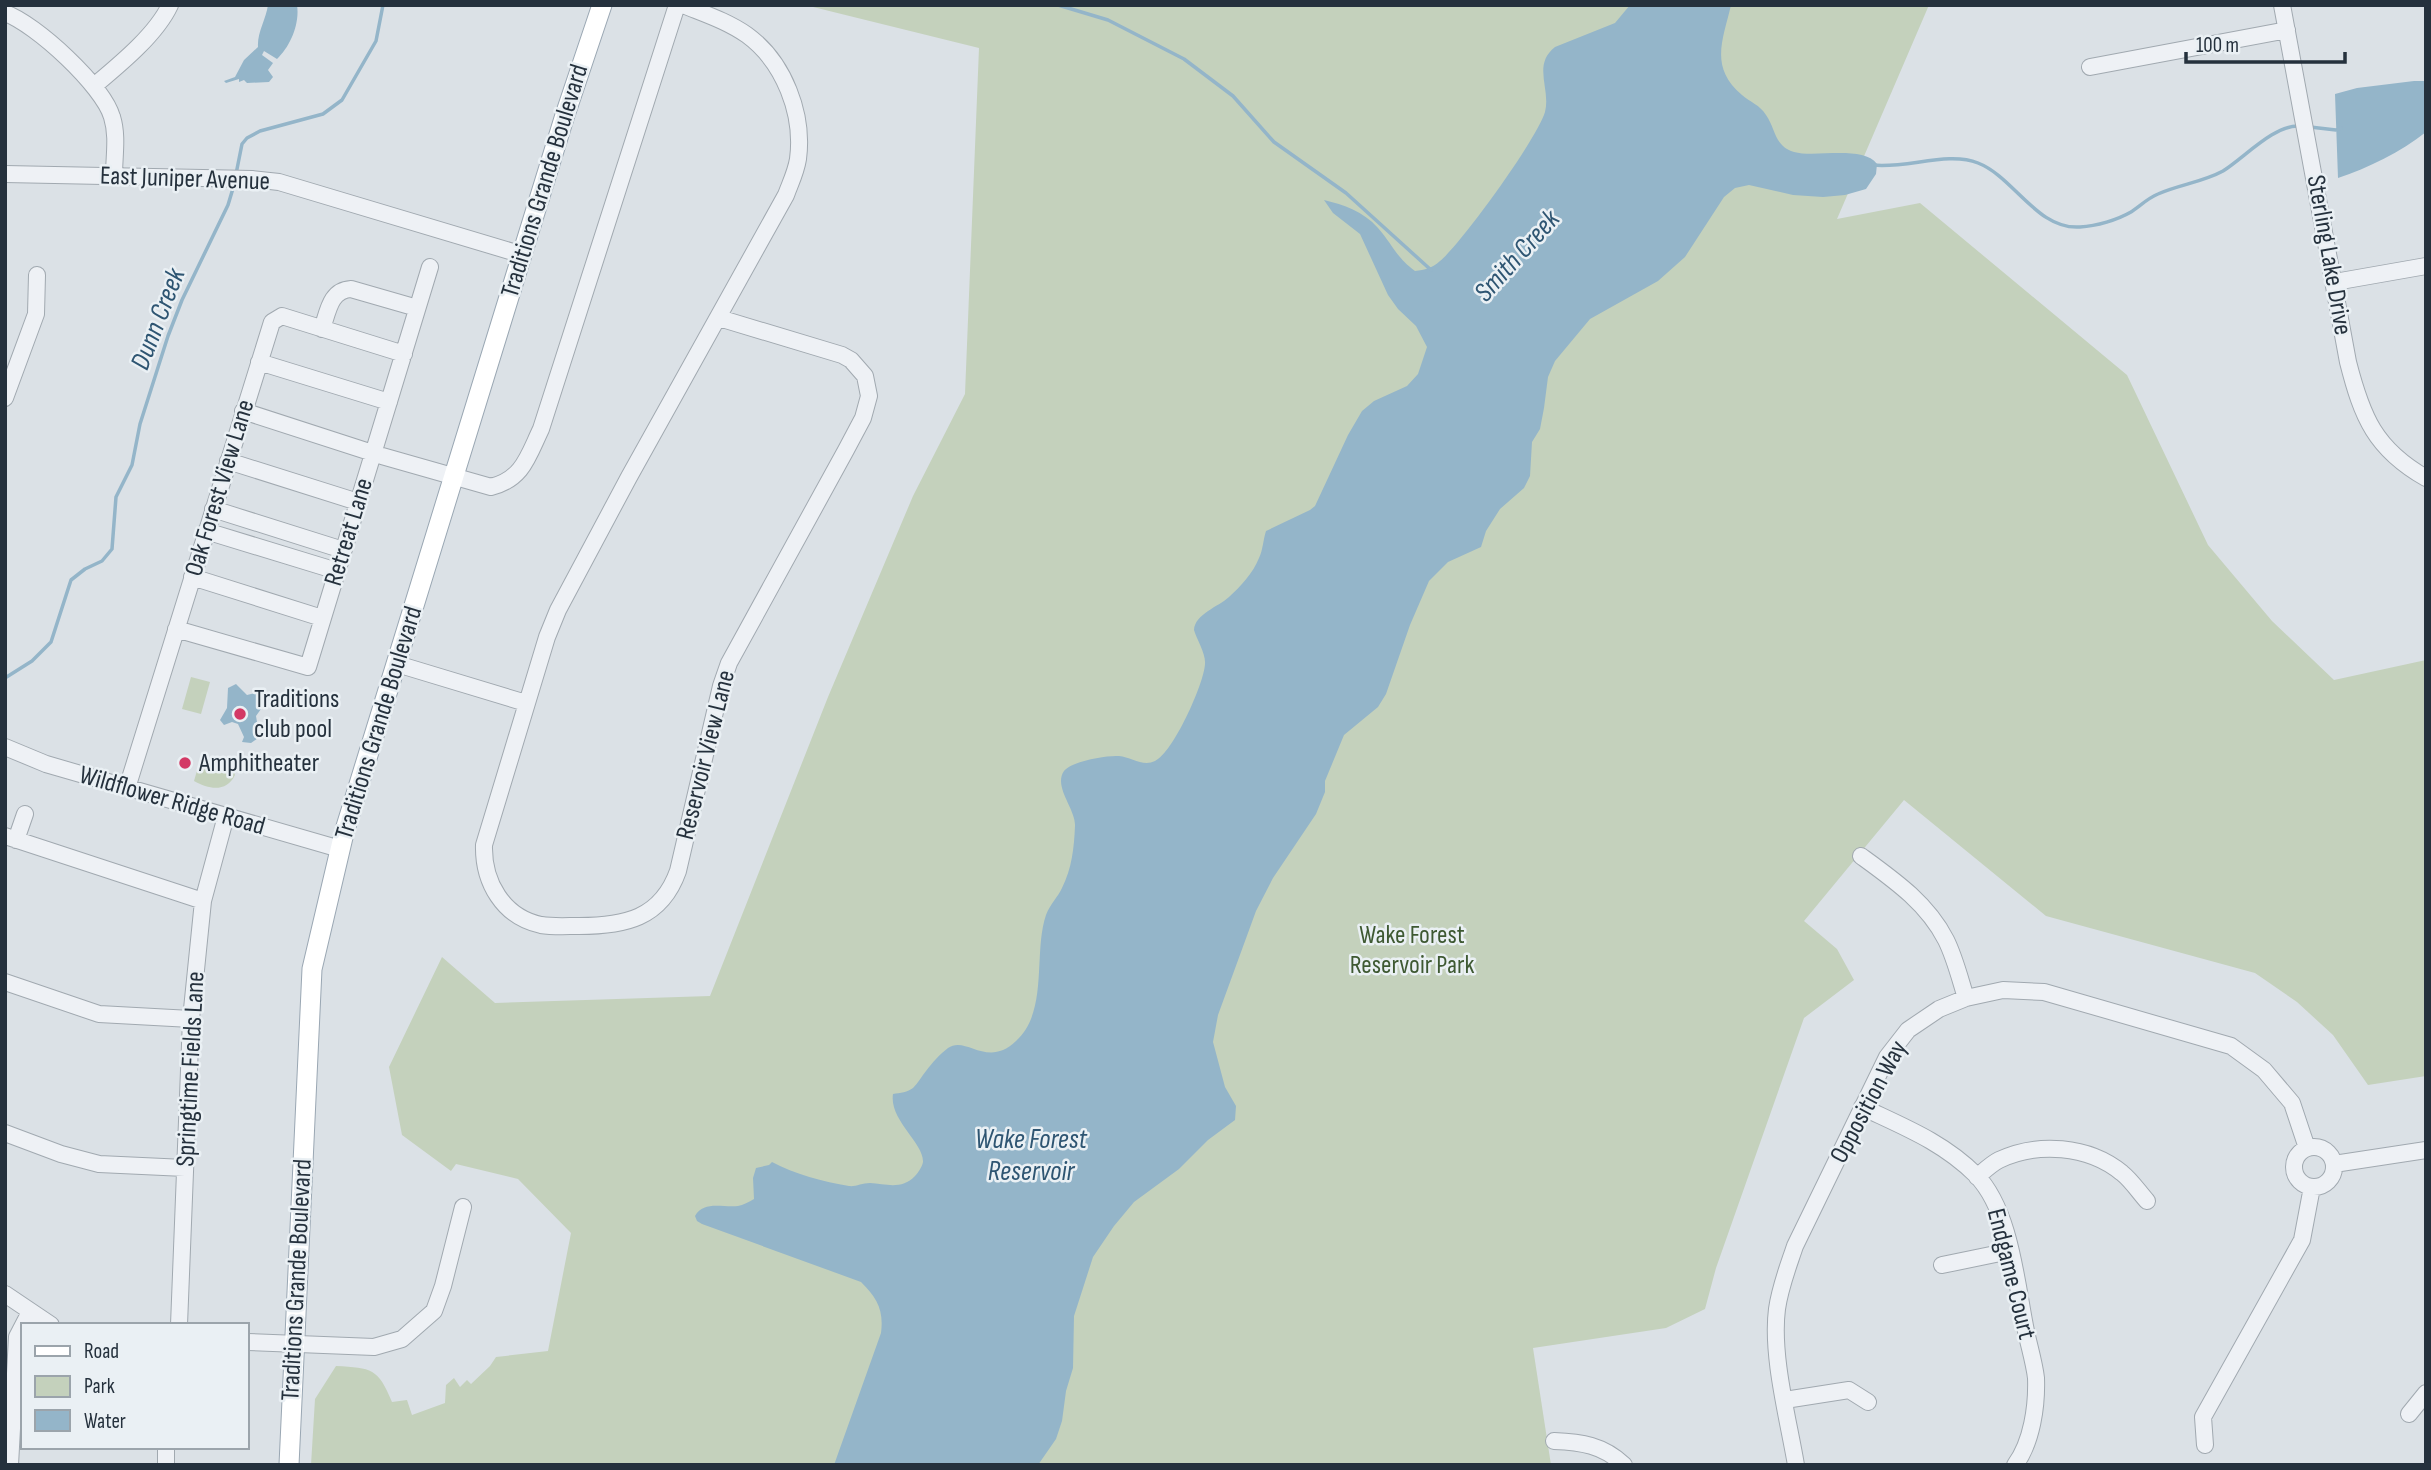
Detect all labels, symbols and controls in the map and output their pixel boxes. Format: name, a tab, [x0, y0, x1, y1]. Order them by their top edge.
scale bar	[2186, 21, 2345, 65]
text: 100 m	[2196, 33, 2239, 58]
street label: Traditions Grande Boulevard	[495, 61, 595, 301]
street label: East Juniper Avenue	[99, 161, 271, 197]
street label: Sterling Lake Drive	[2300, 173, 2358, 337]
water label: Smith Creek	[1467, 202, 1568, 309]
water label: Dunn Creek	[124, 262, 193, 374]
street label: Oak Forest View Lane	[178, 396, 262, 580]
street label: Retreat Lane	[318, 474, 380, 590]
street label: Traditions Grande Boulevard	[329, 603, 429, 843]
street label: Reservoir View Lane	[670, 667, 742, 843]
place label: Traditions club pool	[254, 684, 339, 745]
marker: Traditions club pool	[232, 706, 248, 722]
place label: Amphitheater	[198, 748, 320, 779]
marker: Amphitheater	[177, 755, 193, 771]
street label: Wildflower Ridge Road	[75, 760, 269, 842]
park label: Wake Forest Reservoir Park	[1350, 920, 1474, 981]
street label: Springtime Fields Lane	[170, 971, 212, 1167]
street label: Opposition Way	[1824, 1035, 1914, 1169]
water label: Wake Forest Reservoir	[975, 1123, 1088, 1188]
street label: Traditions Grande Boulevard	[275, 1158, 319, 1402]
street label: Endgame Court	[1980, 1205, 2042, 1343]
legend	[21, 1323, 248, 1449]
text: Road	[84, 1339, 119, 1364]
text: Park	[84, 1374, 115, 1399]
text: Water	[84, 1409, 126, 1434]

